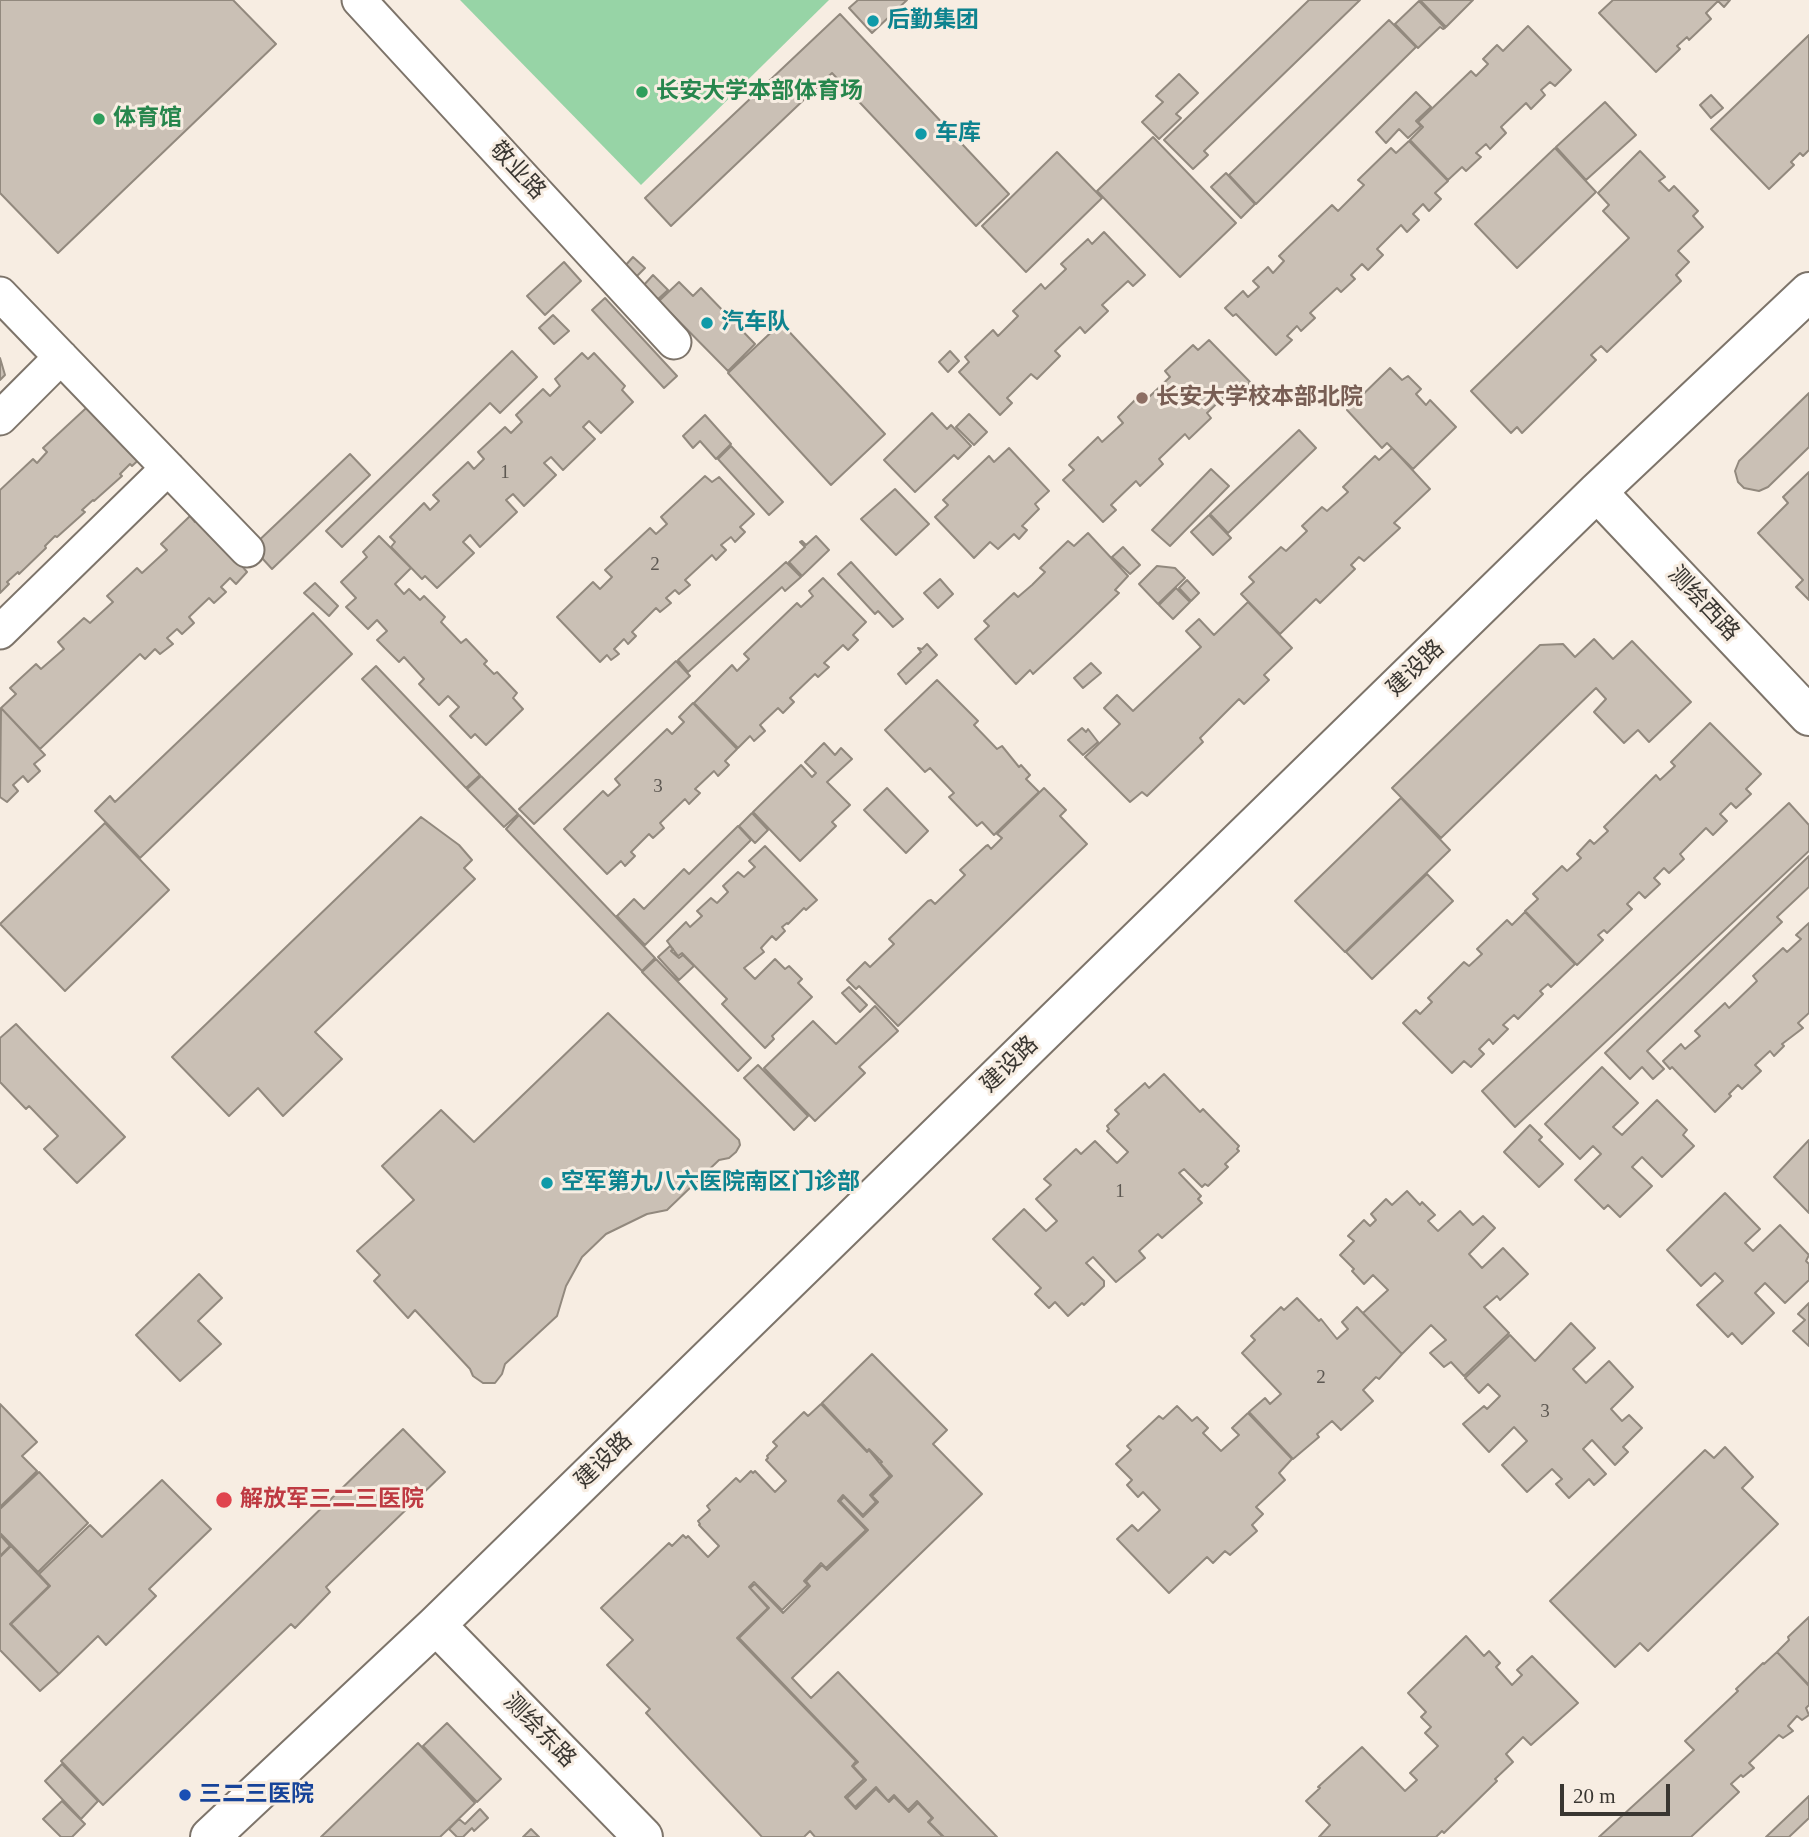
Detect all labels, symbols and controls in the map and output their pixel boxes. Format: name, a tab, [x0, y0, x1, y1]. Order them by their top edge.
place label: 后勤集团	[887, 7, 979, 35]
marker: 后勤集团	[865, 13, 881, 29]
place label: 长安大学本部体育场	[656, 78, 863, 106]
marker: 长安大学本部体育场	[634, 84, 650, 100]
place label: 体育馆	[113, 105, 182, 133]
marker: 体育馆	[91, 111, 107, 127]
place label: 车库	[935, 120, 981, 148]
marker: 车库	[913, 126, 929, 142]
street label: 敬业路	[483, 136, 551, 206]
place label: 汽车队	[721, 309, 790, 337]
marker: 汽车队	[699, 315, 715, 331]
place label: 长安大学校本部北院	[1156, 384, 1363, 412]
marker: 长安大学校本部北院	[1134, 390, 1150, 406]
house number: 1	[500, 462, 510, 484]
house number: 2	[650, 554, 660, 576]
street label: 测绘西路	[1662, 561, 1744, 647]
street label: 建设路	[1382, 635, 1450, 703]
house number: 3	[653, 776, 663, 798]
street label: 建设路	[976, 1031, 1044, 1099]
place label: 空军第九八六医院南区门诊部	[561, 1169, 860, 1197]
marker: 空军第九八六医院南区门诊部	[539, 1175, 555, 1191]
house number: 1	[1115, 1181, 1125, 1203]
house number: 2	[1316, 1367, 1326, 1389]
house number: 3	[1540, 1401, 1550, 1423]
street label: 建设路	[570, 1427, 638, 1495]
place label: 解放军三二三医院	[240, 1486, 424, 1514]
marker: 解放军三二三医院	[214, 1490, 234, 1510]
street label: 测绘东路	[497, 1688, 581, 1774]
scale bar	[1564, 1770, 1674, 1814]
place label: 三二三医院	[199, 1781, 314, 1809]
text: 20 m	[1573, 1784, 1616, 1808]
marker: 三二三医院	[177, 1787, 193, 1803]

